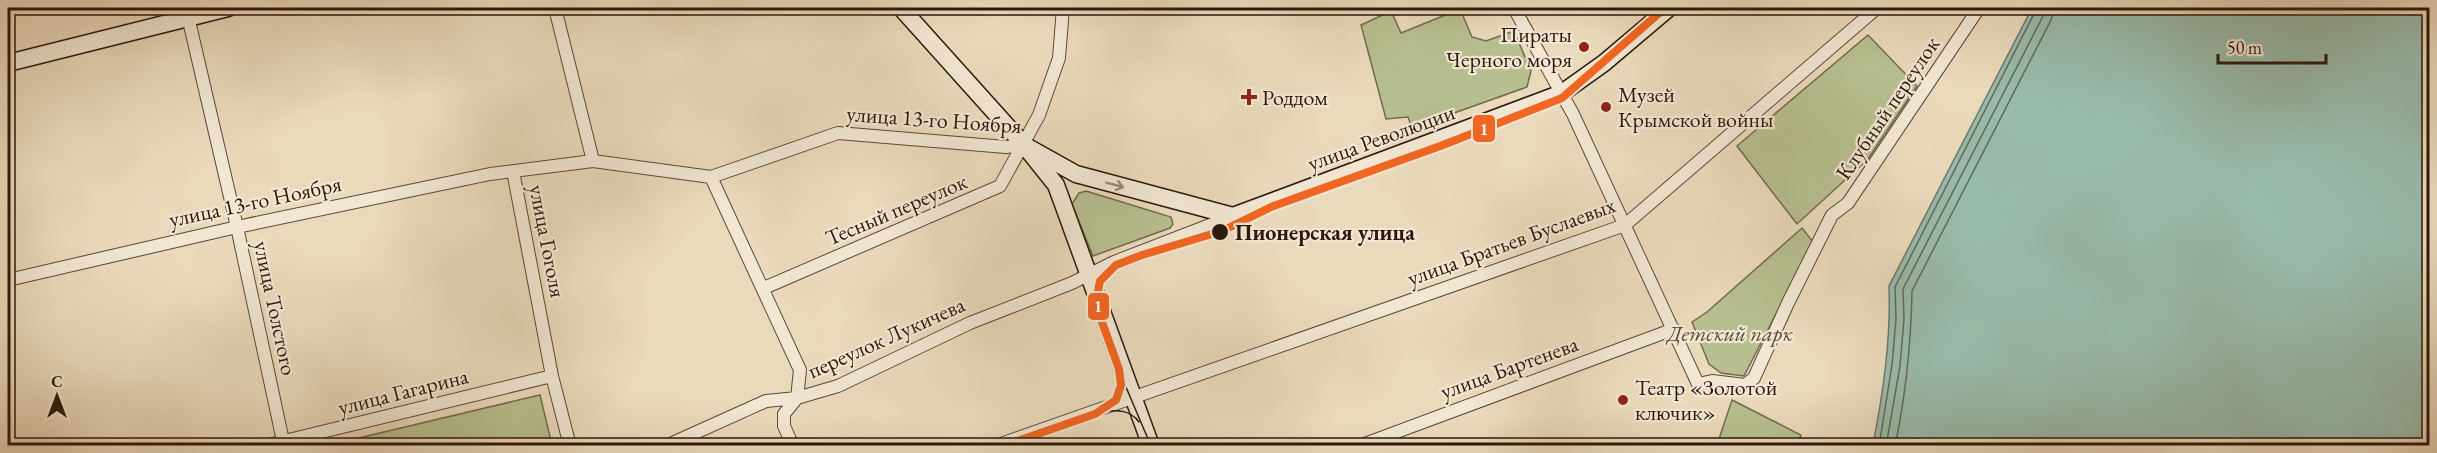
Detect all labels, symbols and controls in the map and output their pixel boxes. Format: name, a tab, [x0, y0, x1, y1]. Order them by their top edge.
place label: Пираты Черного моря	[1446, 20, 1572, 74]
scale bar	[2218, 27, 2326, 65]
street label: Клубный переулок	[1829, 31, 1946, 186]
text: 50 m	[2227, 36, 2262, 59]
marker: Пираты Черного моря	[1577, 40, 1591, 54]
place label: Музей Крымской войны	[1618, 80, 1774, 134]
place label: Роддом	[1262, 83, 1328, 112]
marker: Роддом	[1240, 88, 1258, 106]
street label: улица Революции	[1304, 97, 1459, 178]
street label: улица 13-го Ноября	[845, 99, 1023, 140]
marker: Музей Крымской войны	[1599, 100, 1613, 114]
line badge: 1	[1472, 114, 1496, 143]
text: 1	[1480, 119, 1488, 140]
street label: Тесный переулок	[821, 166, 972, 252]
street label: улица 13-го Ноября	[166, 169, 344, 234]
one-way arrow	[1105, 180, 1124, 191]
street label: улица Гоголя	[522, 182, 573, 300]
street label: улица Братьев Буслаевых	[1403, 190, 1620, 293]
place label: Пионерская улица	[1235, 218, 1415, 247]
marker: Пионерская улица	[1210, 222, 1230, 242]
street label: улица Толстого	[247, 238, 304, 378]
street label: переулок Лукичева	[803, 290, 970, 385]
line badge: 1	[1087, 292, 1110, 321]
text: 1	[1094, 296, 1102, 317]
park label: Детский парк	[1665, 319, 1793, 348]
street label: улица Бартенева	[1436, 329, 1582, 406]
street label: улица Гагарина	[335, 361, 472, 422]
north arrow	[27, 366, 87, 426]
text: С	[51, 371, 63, 392]
place label: Театр «Золотой ключик»	[1635, 373, 1778, 427]
marker: Театр «Золотой ключик»	[1616, 393, 1630, 407]

